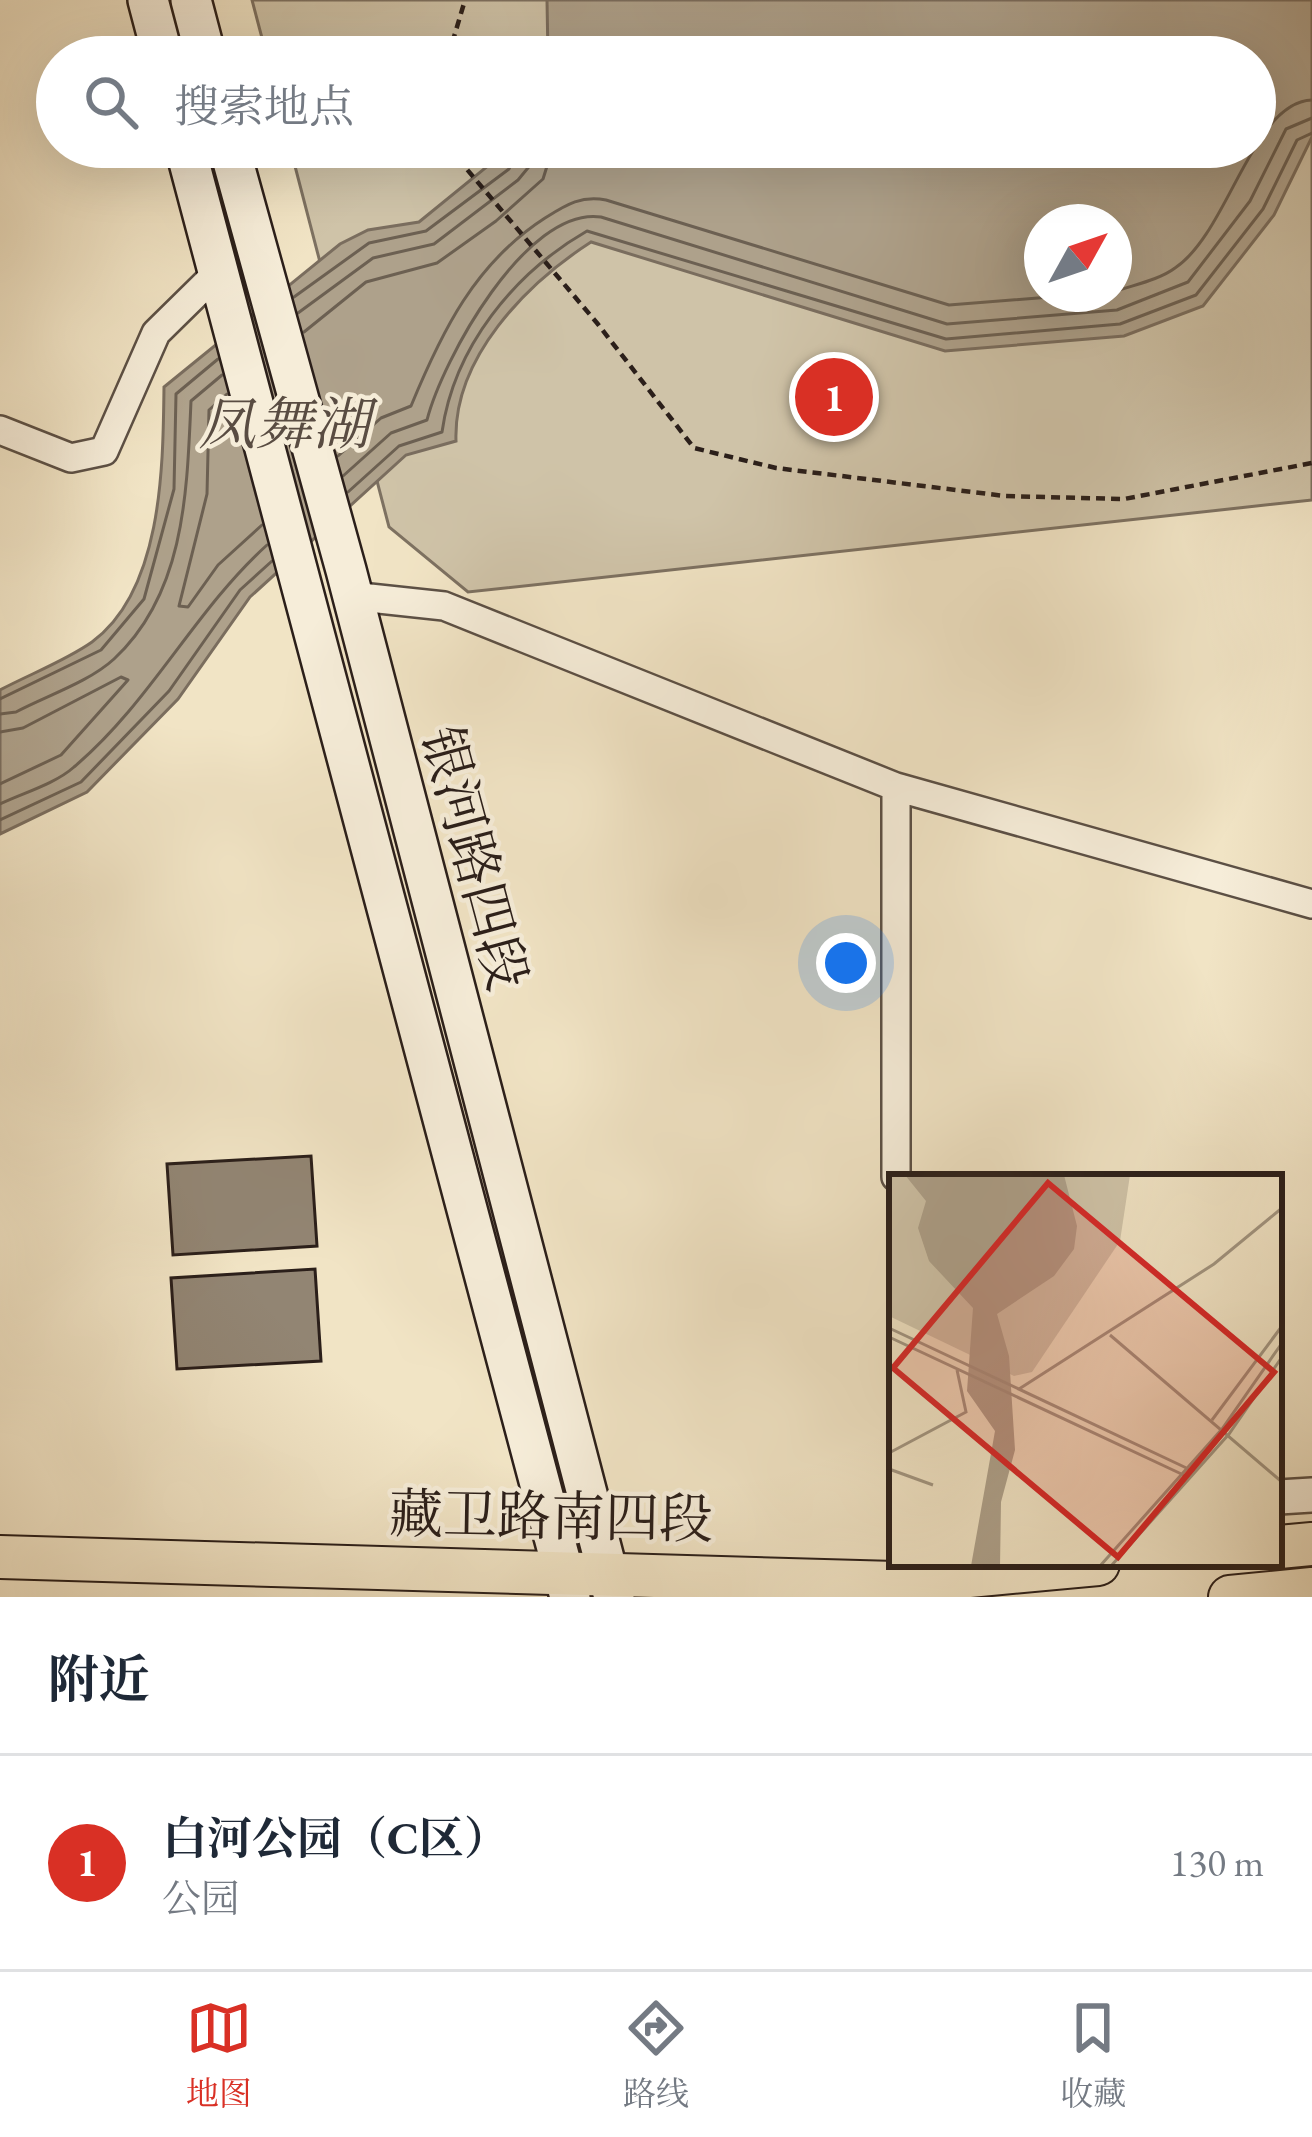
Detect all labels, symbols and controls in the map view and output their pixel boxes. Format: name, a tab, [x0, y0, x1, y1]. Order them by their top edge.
search box	[36, 36, 1276, 168]
icon: search	[78, 69, 144, 135]
text: 搜索地点	[174, 77, 354, 135]
north arrow	[1024, 204, 1132, 312]
pin: 1	[795, 352, 873, 442]
water label: 凤舞湖	[199, 387, 378, 461]
street label: 银河路四段	[406, 719, 544, 997]
your location	[816, 933, 876, 993]
inset map	[889, 1174, 1282, 1567]
street label: 藏卫路南四段	[388, 1478, 714, 1554]
text: 附近	[48, 1646, 150, 1712]
text: 白河公园（C区）	[162, 1809, 509, 1867]
text: 1	[77, 1837, 97, 1888]
text: 130 m	[1170, 1837, 1264, 1888]
text: 公园	[162, 1873, 240, 1924]
tab: 地图	[186, 1995, 252, 2115]
tab: 路线	[623, 1995, 689, 2115]
tab: 收藏	[1060, 1995, 1126, 2115]

